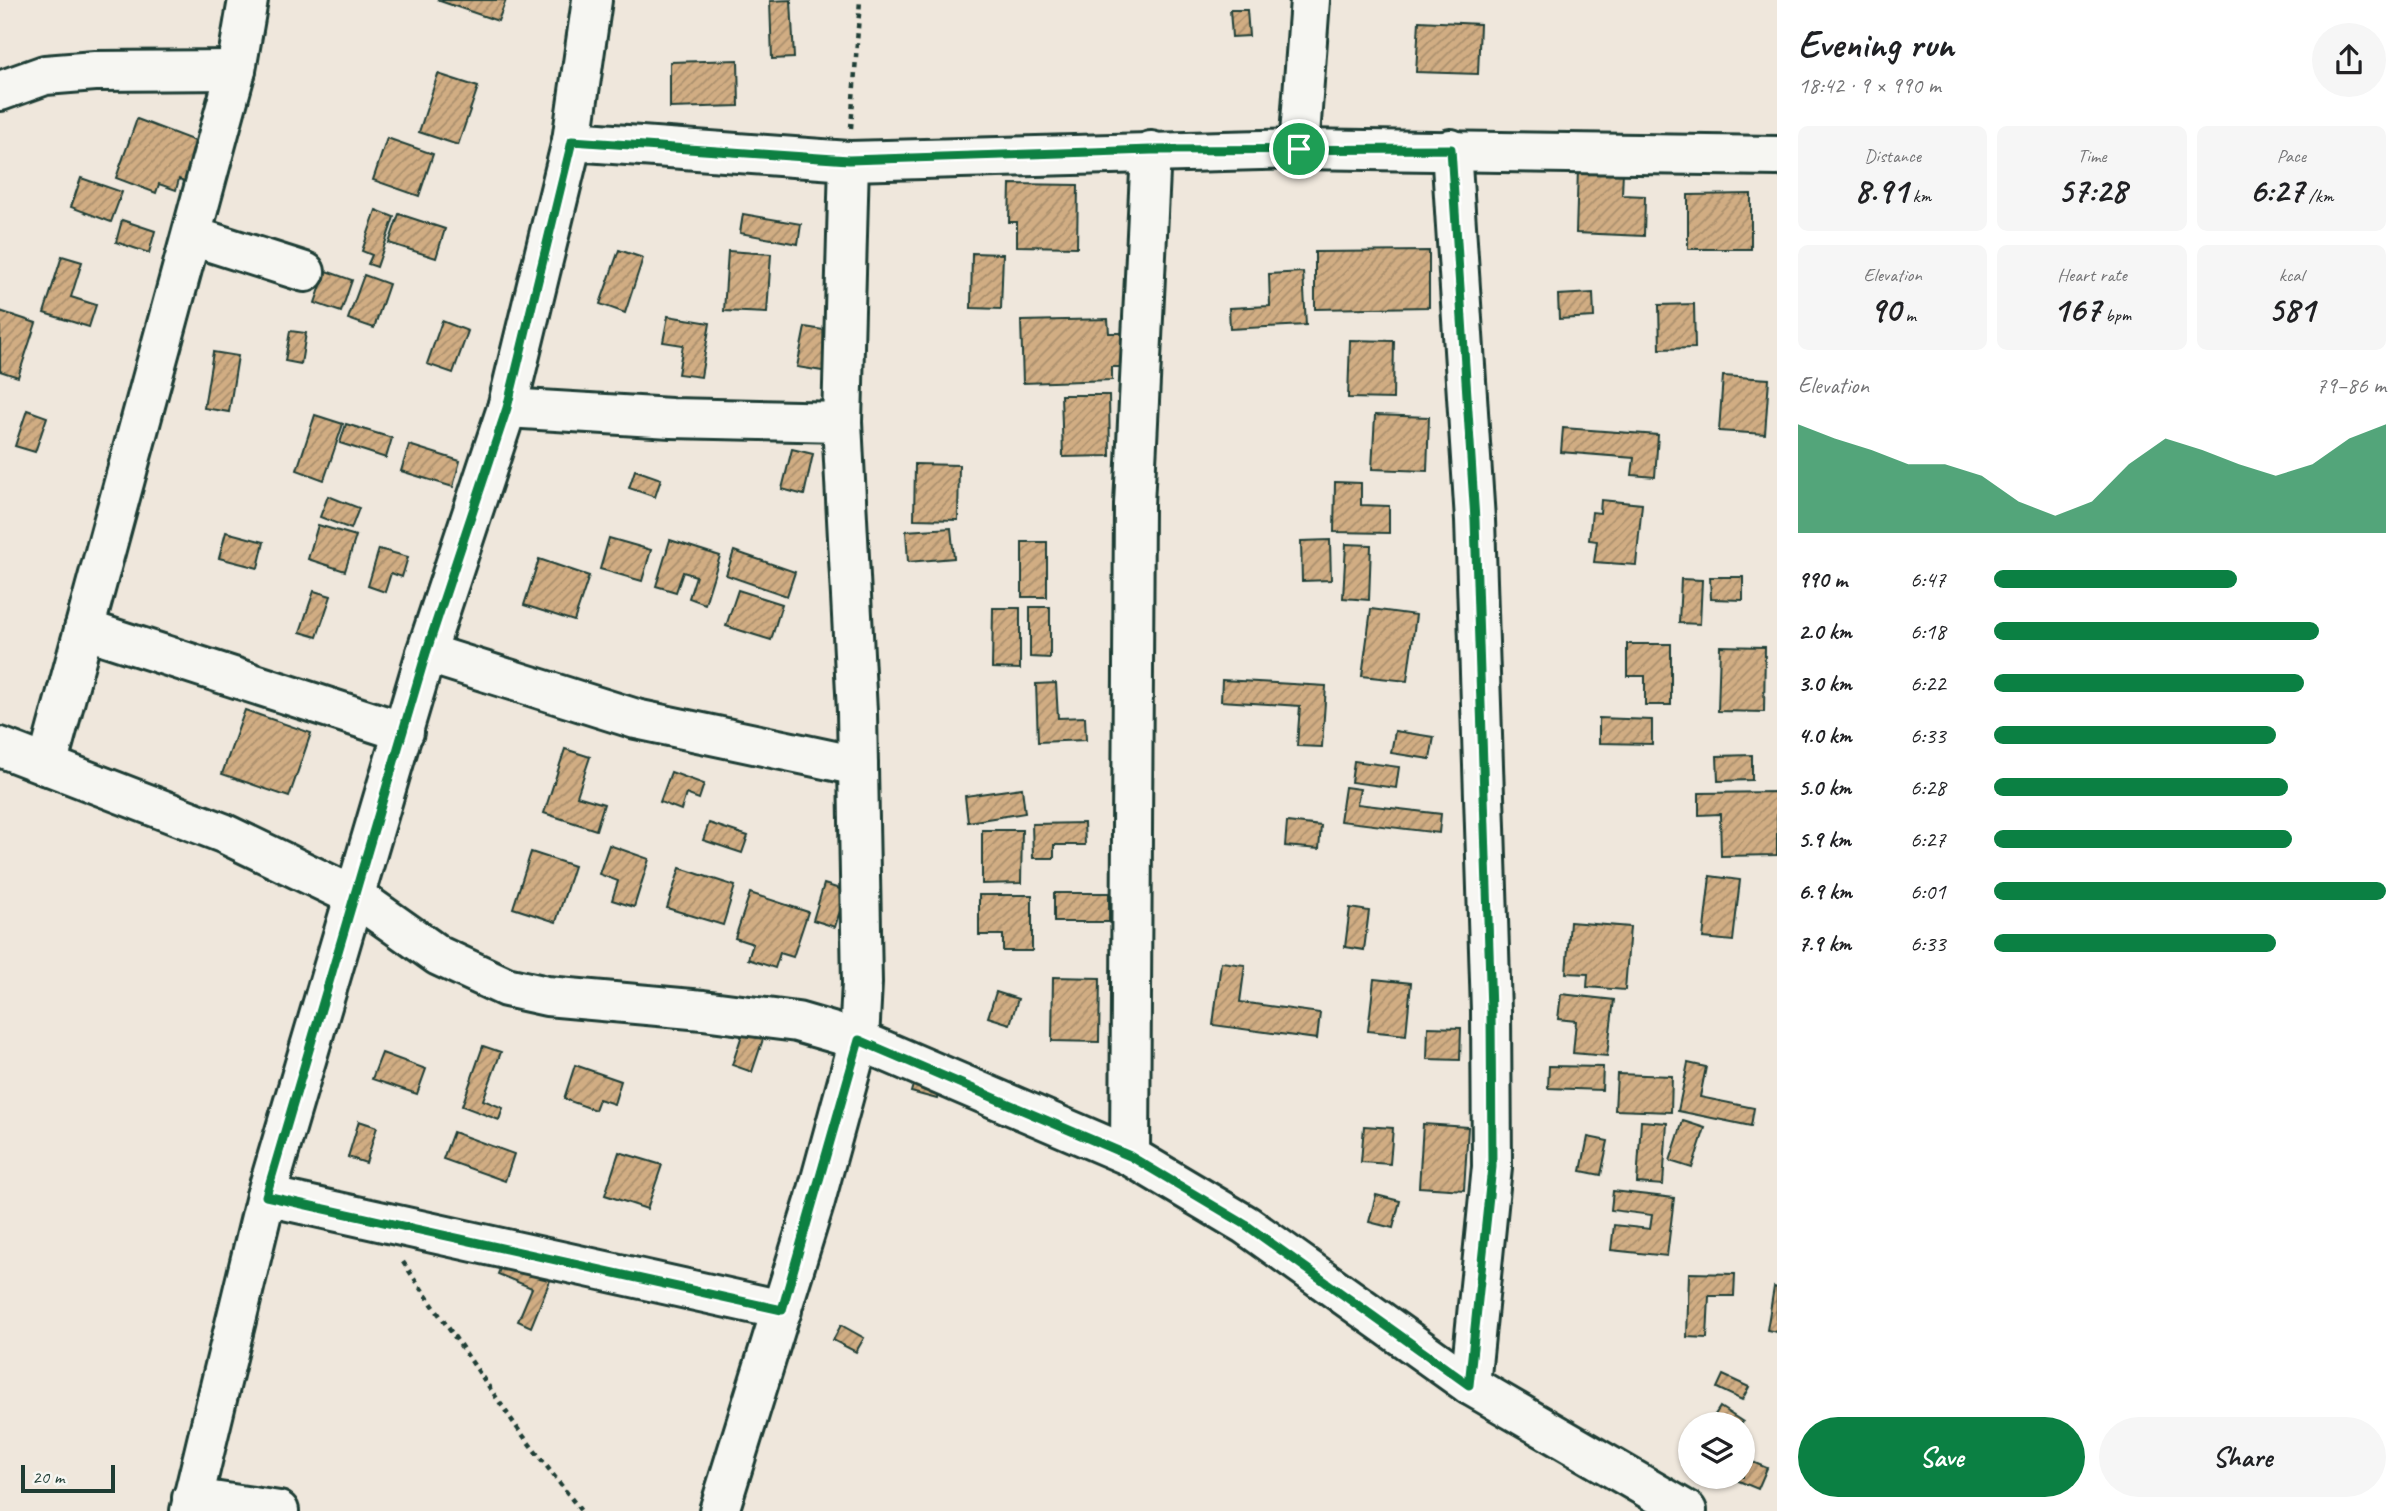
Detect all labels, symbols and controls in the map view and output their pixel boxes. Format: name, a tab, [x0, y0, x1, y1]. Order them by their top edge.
text: Evening run	[1798, 21, 1954, 68]
button: share	[2312, 23, 2386, 97]
text: 18:42 · 9 × 990 m	[1798, 71, 1941, 100]
pin	[1269, 119, 1329, 179]
icon: arrive	[1280, 130, 1318, 168]
text: Distance	[1864, 144, 1921, 168]
text: Time	[2077, 144, 2107, 168]
text: Pace	[2277, 144, 2306, 168]
text: 8.91	[1854, 168, 1908, 213]
text: 57:28	[2057, 168, 2127, 213]
text: 6:27	[2249, 168, 2304, 213]
text: km	[1908, 184, 1931, 208]
text: /km	[2304, 184, 2333, 208]
text: Elevation	[1863, 263, 1922, 287]
text: Heart rate	[2057, 263, 2127, 287]
text: kcal	[2279, 263, 2304, 287]
text: 90	[1869, 287, 1901, 332]
text: 167	[2053, 287, 2101, 332]
text: 581	[2268, 287, 2315, 332]
text: m	[1901, 303, 1916, 327]
text: bpm	[2101, 303, 2131, 327]
text: Elevation	[1798, 371, 1869, 400]
text: 79–86 m	[2316, 371, 2386, 400]
text: 990 m	[1798, 565, 1847, 594]
text: 6:47	[1910, 565, 1946, 594]
text: 2.0 km	[1798, 617, 1852, 646]
text: 6:18	[1910, 617, 1946, 646]
text: 3.0 km	[1798, 669, 1852, 698]
text: 6:22	[1910, 669, 1946, 698]
text: 4.0 km	[1798, 721, 1852, 750]
text: 6:33	[1910, 721, 1946, 750]
text: 5.0 km	[1798, 773, 1851, 802]
text: 6:28	[1910, 773, 1946, 802]
text: 5.9 km	[1798, 825, 1851, 854]
text: 6:27	[1910, 825, 1946, 854]
text: 6.9 km	[1798, 877, 1852, 906]
text: 6:01	[1910, 877, 1946, 906]
text: 7.9 km	[1798, 929, 1851, 958]
text: 6:33	[1910, 929, 1946, 958]
map controls	[1678, 1412, 1755, 1489]
button: layers	[1678, 1412, 1755, 1489]
button: Save	[1798, 1417, 2085, 1497]
button: Share	[2099, 1417, 2386, 1497]
scale bar	[21, 1462, 116, 1494]
text: 20 m	[32, 1465, 64, 1489]

